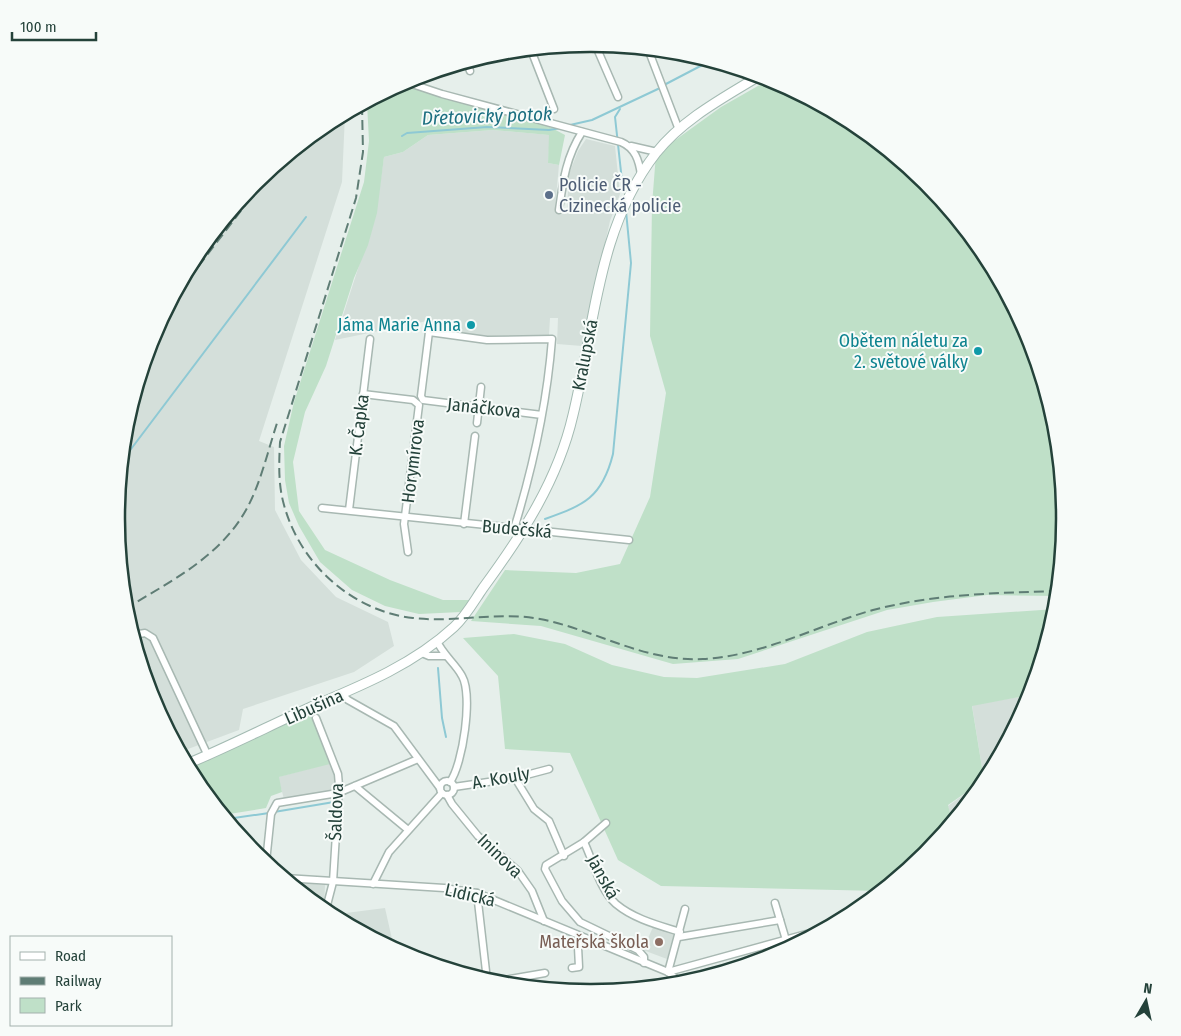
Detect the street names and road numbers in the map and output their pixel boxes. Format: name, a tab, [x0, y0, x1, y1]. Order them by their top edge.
street label: Kralupská	[567, 317, 603, 393]
street label: K. Čapka	[344, 393, 374, 457]
street label: Janáčkova	[446, 393, 522, 423]
street label: Horymírova	[397, 417, 429, 504]
street label: Budečská	[481, 515, 553, 543]
street label: Libušina	[281, 684, 347, 730]
street label: A. Kouly	[470, 762, 532, 794]
street label: Šaldova	[324, 783, 348, 841]
street label: Ininova	[473, 829, 527, 883]
street label: Jánská	[582, 851, 624, 903]
street label: Lidická	[443, 879, 498, 912]

